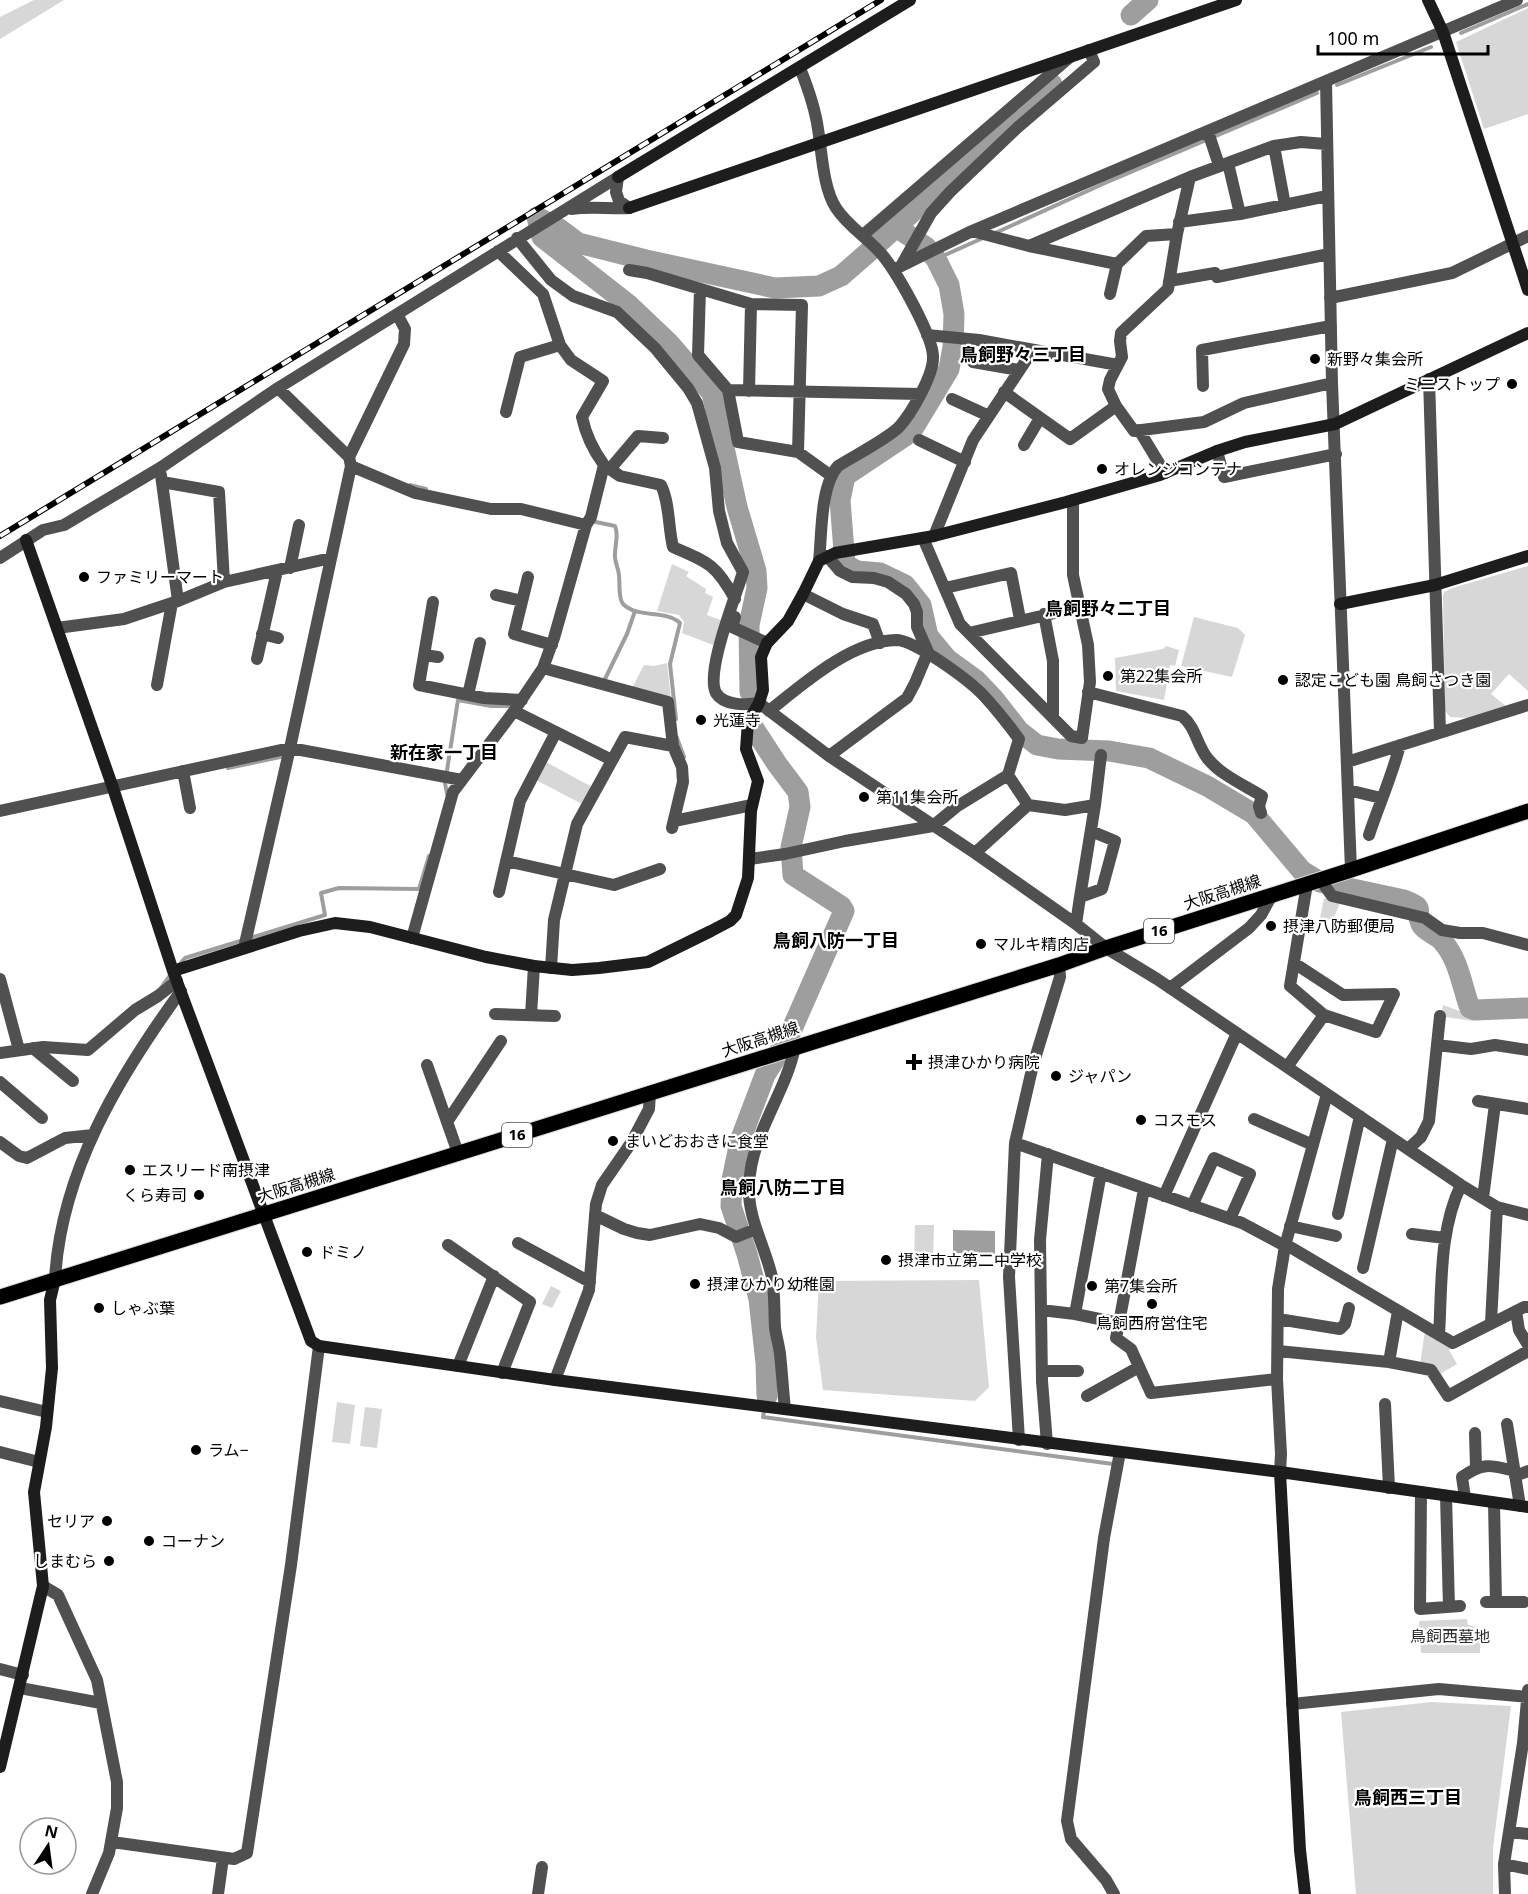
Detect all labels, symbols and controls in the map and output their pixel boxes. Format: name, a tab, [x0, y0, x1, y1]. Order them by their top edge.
scale bar	[1318, 18, 1488, 56]
text: 100 m	[1327, 26, 1379, 50]
district label: 鳥飼野々三丁目	[960, 342, 1086, 366]
place label: 新野々集会所	[1327, 348, 1423, 370]
marker: 新野々集会所	[1308, 352, 1322, 366]
place label: ミニストップ	[1404, 373, 1500, 395]
marker: ミニストップ	[1505, 377, 1519, 391]
place label: オレンジコンテナ	[1114, 458, 1242, 480]
marker: オレンジコンテナ	[1095, 462, 1109, 476]
place label: ファミリーマート	[96, 566, 224, 588]
marker: ファミリーマート	[77, 570, 91, 584]
district label: 鳥飼野々二丁目	[1045, 596, 1171, 620]
place label: 第22集会所	[1120, 665, 1202, 687]
marker: 第22集会所	[1101, 669, 1115, 683]
place label: 認定こども園 鳥飼さつき園	[1295, 669, 1491, 691]
marker: 認定こども園 鳥飼さつき園	[1276, 673, 1290, 687]
place label: 光蓮寺	[713, 709, 761, 731]
marker: 光蓮寺	[694, 713, 708, 727]
district label: 新在家一丁目	[390, 740, 498, 764]
place label: 第11集会所	[876, 786, 958, 808]
marker: 第11集会所	[857, 790, 871, 804]
street label: 大阪高槻線	[1181, 869, 1263, 915]
place label: 摂津八防郵便局	[1283, 915, 1395, 937]
road number: 16	[1144, 919, 1174, 943]
marker: 摂津八防郵便局	[1264, 919, 1278, 933]
district label: 鳥飼八防一丁目	[773, 928, 899, 952]
place label: マルキ精肉店	[993, 933, 1089, 955]
marker: マルキ精肉店	[974, 937, 988, 951]
street label: 大阪高槻線	[719, 1016, 801, 1062]
place label: 摂津ひかり病院	[928, 1051, 1040, 1073]
marker: 摂津ひかり病院	[905, 1053, 923, 1071]
place label: ジャパン	[1068, 1065, 1132, 1087]
marker: ジャパン	[1049, 1069, 1063, 1083]
place label: コスモス	[1153, 1109, 1217, 1131]
marker: コスモス	[1134, 1113, 1148, 1127]
road number: 16	[502, 1123, 532, 1147]
place label: まいどおおきに食堂	[625, 1130, 769, 1152]
marker: まいどおおきに食堂	[606, 1134, 620, 1148]
place label: エスリード南摂津	[142, 1159, 270, 1181]
marker: エスリード南摂津	[123, 1163, 137, 1177]
street label: 大阪高槻線	[255, 1163, 337, 1207]
district label: 鳥飼八防二丁目	[720, 1175, 846, 1199]
place label: くら寿司	[123, 1184, 187, 1206]
marker: くら寿司	[192, 1188, 206, 1202]
place label: ドミノ	[319, 1241, 367, 1263]
marker: ドミノ	[300, 1245, 314, 1259]
place label: 摂津市立第二中学校	[898, 1249, 1042, 1271]
marker: 摂津市立第二中学校	[879, 1253, 893, 1267]
place label: 摂津ひかり幼稚園	[707, 1273, 835, 1295]
place label: 第7集会所	[1104, 1275, 1177, 1297]
marker: 摂津ひかり幼稚園	[688, 1277, 702, 1291]
marker: 第7集会所	[1085, 1279, 1099, 1293]
place label: しゃぶ葉	[111, 1297, 175, 1319]
marker: 鳥飼西府営住宅	[1145, 1297, 1159, 1311]
marker: しゃぶ葉	[92, 1301, 106, 1315]
place label: 鳥飼西府営住宅	[1096, 1312, 1208, 1334]
place label: ラム−	[208, 1439, 249, 1461]
marker: ラム−	[189, 1443, 203, 1457]
place label: セリア	[47, 1510, 95, 1532]
marker: セリア	[100, 1514, 114, 1528]
place label: コーナン	[161, 1530, 225, 1552]
marker: コーナン	[142, 1534, 156, 1548]
place label: しまむら	[33, 1550, 97, 1572]
marker: しまむら	[102, 1554, 116, 1568]
park label: 鳥飼西墓地	[1410, 1625, 1490, 1647]
district label: 鳥飼西三丁目	[1354, 1785, 1462, 1809]
north arrow	[18, 1816, 78, 1876]
text: N	[43, 1819, 60, 1844]

